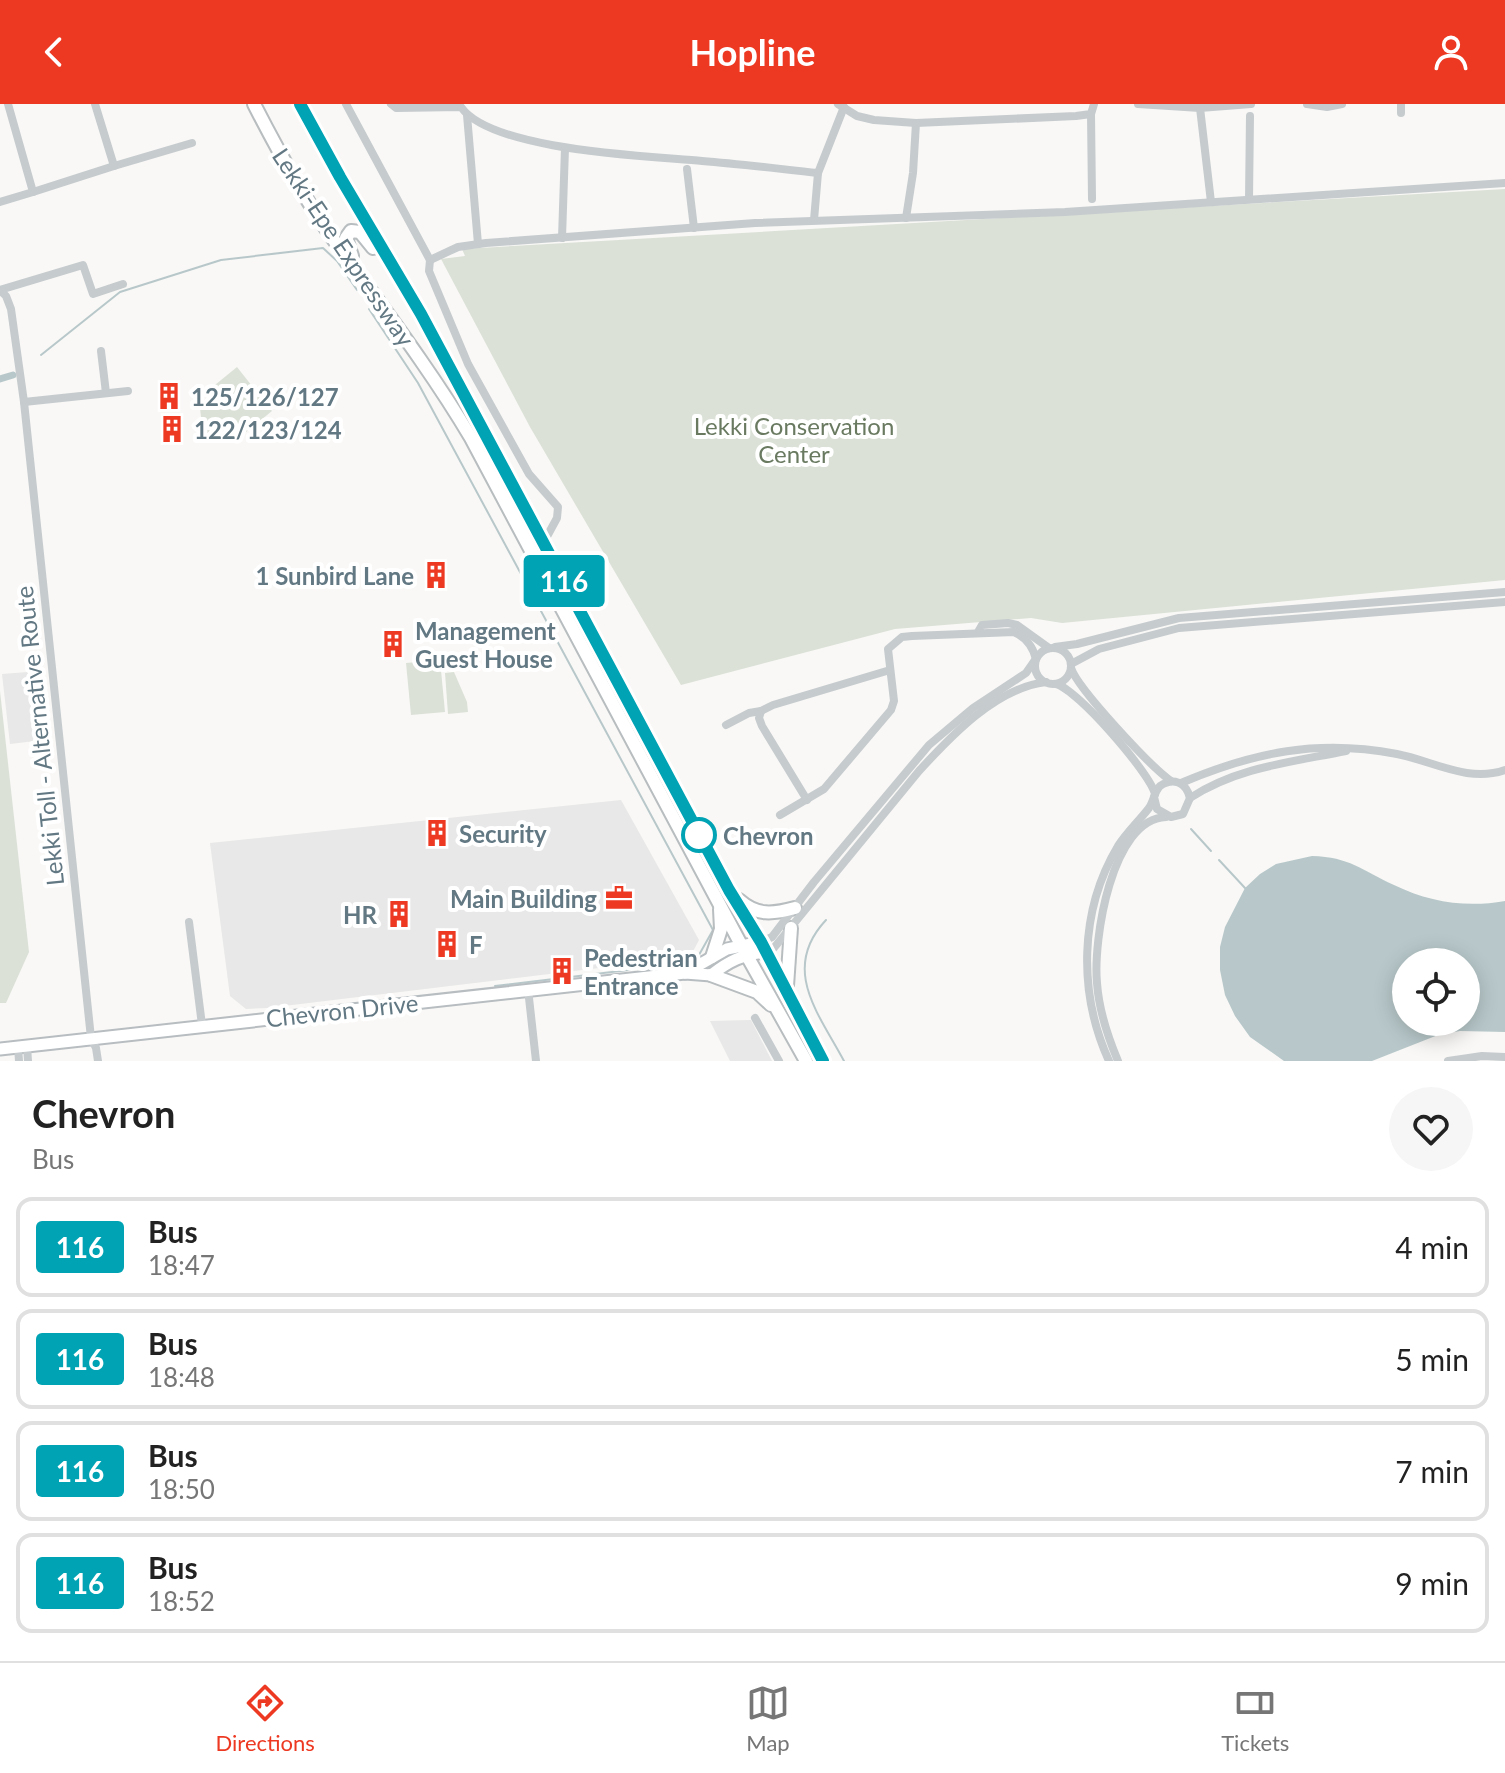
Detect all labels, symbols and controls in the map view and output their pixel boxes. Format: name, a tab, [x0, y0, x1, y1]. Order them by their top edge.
icon: back	[32, 30, 76, 74]
text: Hopline	[690, 30, 815, 74]
icon: person	[1429, 30, 1473, 74]
street label: Lekki-Epe Expressway	[267, 142, 421, 352]
building icon: 125/126/127	[154, 381, 184, 411]
place label: 125/126/127	[191, 382, 339, 411]
park label: Lekki Conservation Center	[694, 411, 894, 468]
building icon: 122/123/124	[157, 414, 187, 444]
place label: 122/123/124	[194, 415, 342, 444]
line badge: 116	[518, 555, 610, 607]
building icon: 1 Sunbird Lane	[421, 560, 451, 590]
place label: 1 Sunbird Lane	[255, 561, 414, 590]
text: 116	[540, 564, 588, 598]
street label: Lekki Toll - Alternative Route	[9, 585, 69, 887]
place label: Management Guest House	[415, 616, 556, 673]
building icon: Management Guest House	[378, 629, 408, 659]
building icon: Security	[422, 818, 452, 848]
marker: Chevron	[682, 818, 716, 852]
place label: Security	[459, 819, 547, 848]
place label: Chevron	[723, 821, 814, 850]
office icon: Main Building	[604, 883, 634, 913]
place label: Main Building	[450, 884, 597, 913]
building icon: HR	[384, 899, 414, 929]
place label: HR	[343, 900, 378, 929]
building icon: F	[432, 929, 462, 959]
place label: F	[469, 930, 483, 959]
place label: Pedestrian Entrance	[584, 943, 698, 1000]
map controls	[1392, 948, 1480, 1036]
button: locate	[1392, 948, 1480, 1036]
building icon: Pedestrian Entrance	[547, 956, 577, 986]
street label: Chevron Drive	[264, 988, 420, 1032]
button: heart	[1389, 1087, 1473, 1171]
text: Chevron	[32, 1090, 175, 1136]
text: Bus	[32, 1143, 74, 1175]
text: Bus	[148, 1213, 198, 1249]
text: 4 min	[1395, 1229, 1469, 1265]
text: 116	[56, 1230, 104, 1264]
text: 18:47	[148, 1249, 215, 1281]
text: Bus	[148, 1325, 198, 1361]
text: 5 min	[1395, 1341, 1469, 1377]
text: 116	[56, 1342, 104, 1376]
text: 18:48	[148, 1361, 215, 1393]
text: Bus	[148, 1437, 198, 1473]
text: 7 min	[1395, 1453, 1469, 1489]
text: 116	[56, 1454, 104, 1488]
text: 18:50	[148, 1473, 215, 1505]
text: Bus	[148, 1549, 198, 1585]
text: 9 min	[1395, 1565, 1469, 1601]
text: 116	[56, 1566, 104, 1600]
text: 18:52	[148, 1585, 215, 1617]
tab: Directions	[216, 1681, 315, 1756]
tab: Map	[746, 1681, 790, 1756]
tab: Tickets	[1221, 1681, 1289, 1756]

